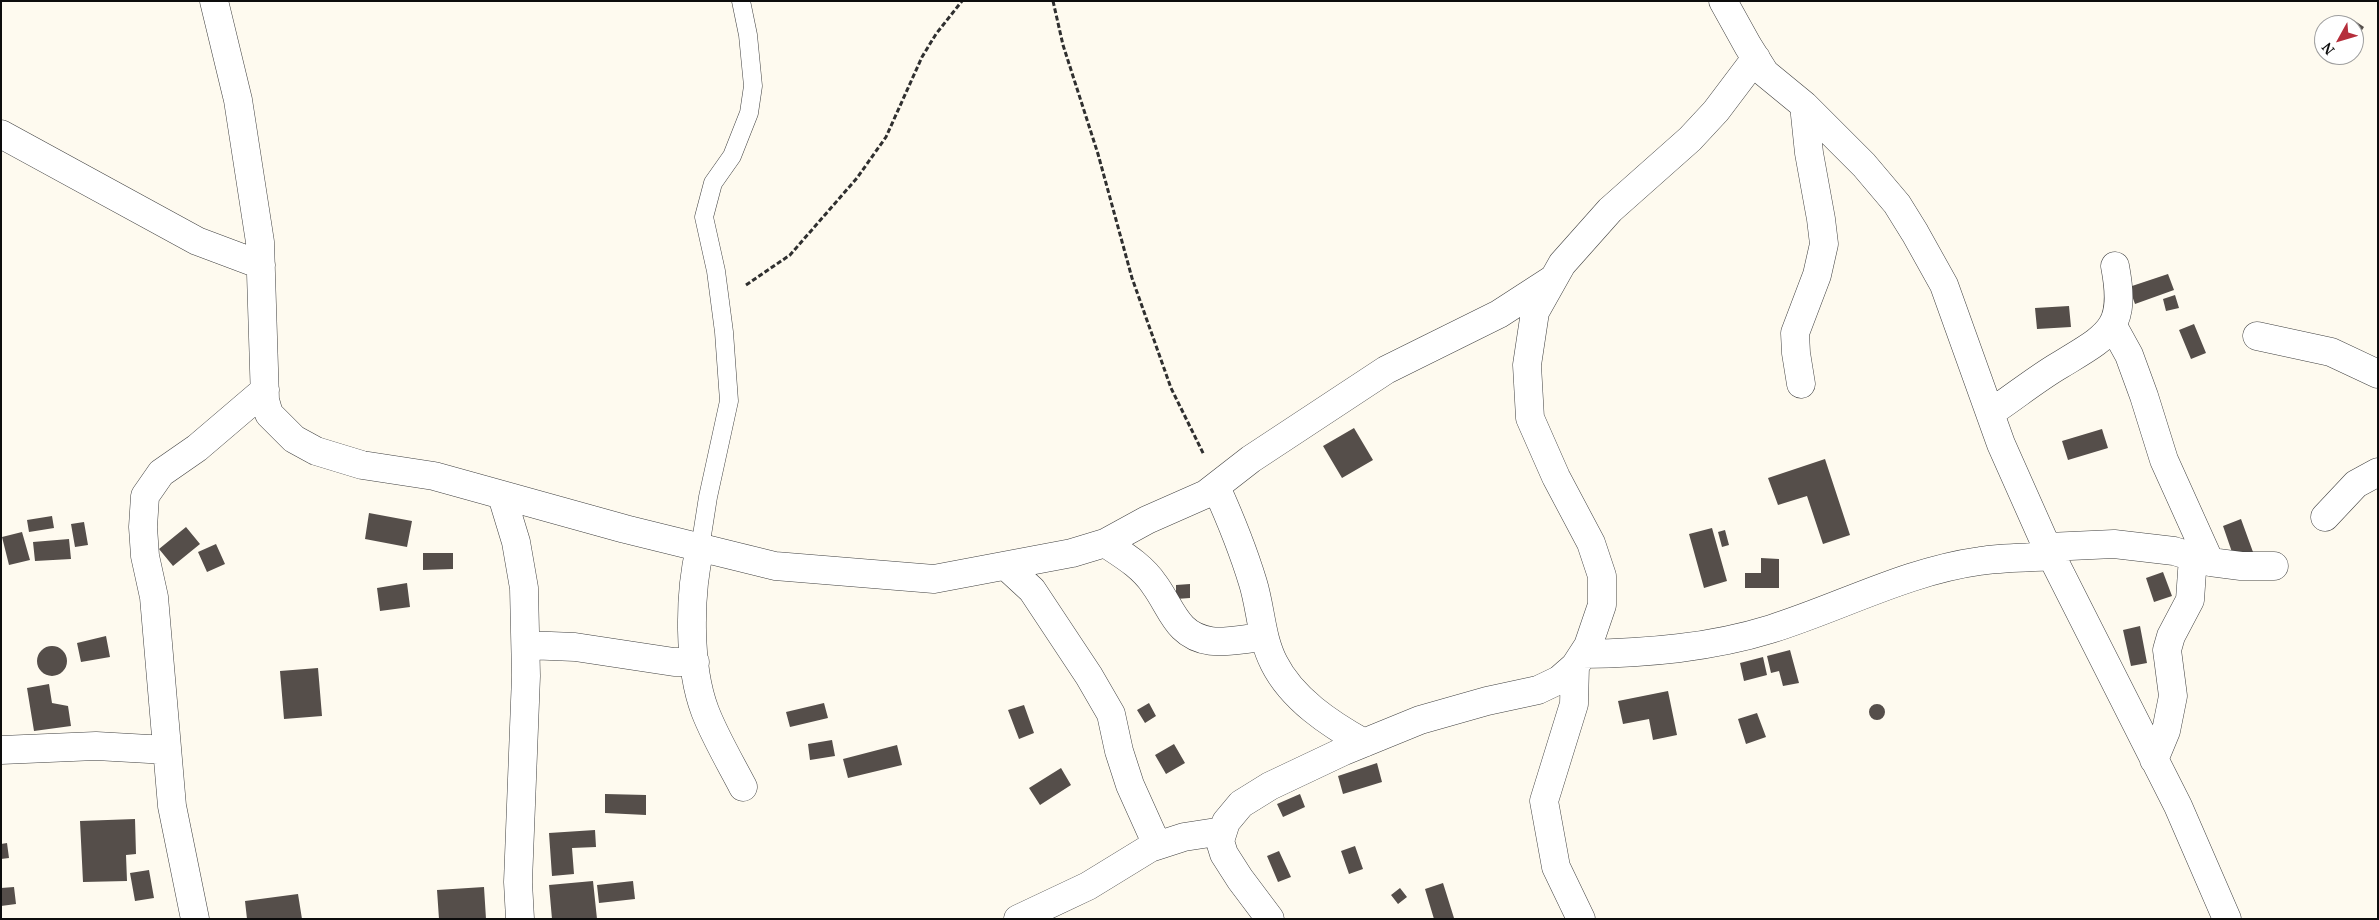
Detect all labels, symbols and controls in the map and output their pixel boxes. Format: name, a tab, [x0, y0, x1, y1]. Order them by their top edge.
north arrow	[2314, 15, 2364, 65]
text: N	[2317, 39, 2338, 59]

